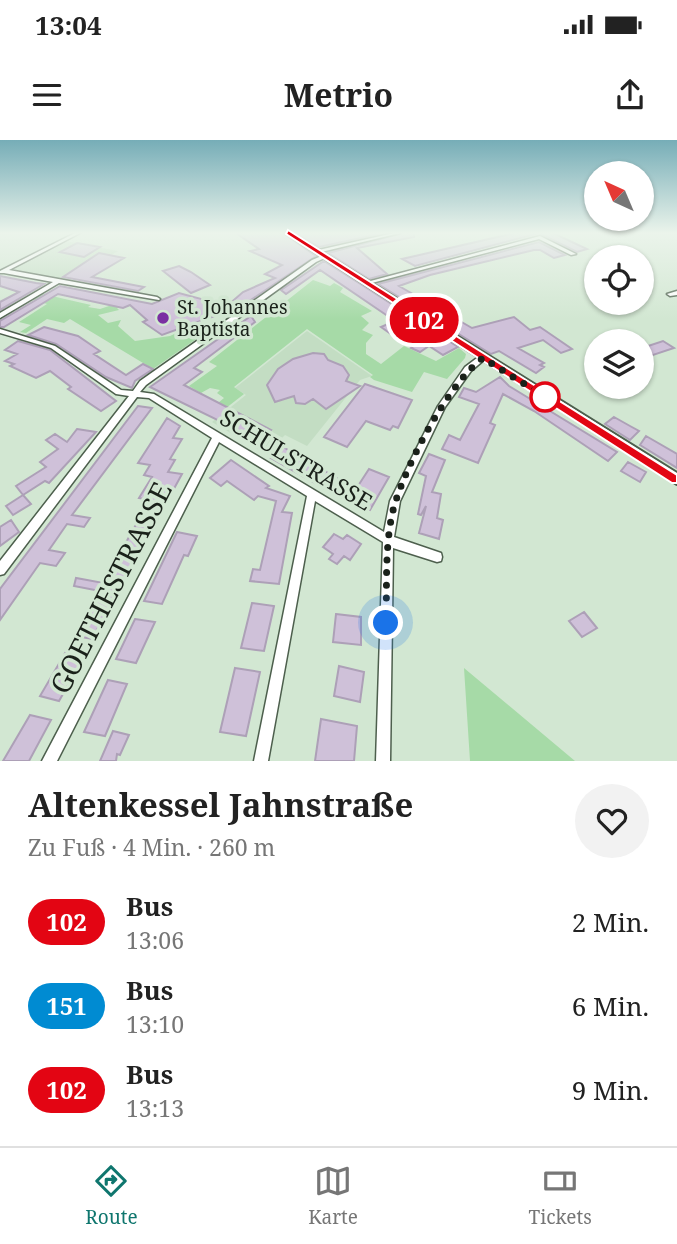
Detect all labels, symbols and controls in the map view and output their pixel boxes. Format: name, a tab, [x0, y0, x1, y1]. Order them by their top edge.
text: 13:04	[35, 7, 102, 43]
text: Metrio	[284, 73, 393, 116]
icon: menu	[28, 76, 66, 114]
icon: share	[611, 76, 649, 114]
north arrow	[584, 161, 654, 231]
map controls	[584, 161, 654, 399]
button: locate	[584, 245, 654, 315]
place label: St. Johannes Baptista	[177, 294, 287, 342]
line badge: 102	[384, 297, 464, 343]
text: 102	[404, 303, 444, 336]
marker: St. Johannes Baptista	[155, 310, 171, 326]
button: layers	[584, 329, 654, 399]
unlabelled marker	[530, 382, 560, 412]
street label: SCHULSTRASSE	[214, 401, 379, 517]
street label: GOETHESTRASSE	[40, 475, 180, 700]
your location	[368, 605, 403, 640]
text: Altenkessel Jahnstraße	[28, 782, 413, 827]
button: heart	[575, 784, 649, 858]
text: Zu Fuß · 4 Min. · 260 m	[28, 831, 275, 863]
text: Bus	[126, 888, 173, 924]
text: 2 Min.	[572, 904, 649, 940]
text: 102	[46, 905, 87, 938]
text: 13:06	[126, 924, 184, 956]
text: Bus	[126, 972, 173, 1008]
text: 6 Min.	[572, 988, 649, 1024]
text: 151	[46, 989, 87, 1022]
text: 13:10	[126, 1008, 184, 1040]
text: Bus	[126, 1056, 173, 1092]
text: 9 Min.	[572, 1072, 649, 1108]
text: 102	[46, 1073, 87, 1106]
text: 13:13	[126, 1092, 184, 1124]
tab: Route	[85, 1162, 138, 1230]
tab: Karte	[308, 1162, 358, 1230]
tab: Tickets	[529, 1162, 592, 1230]

